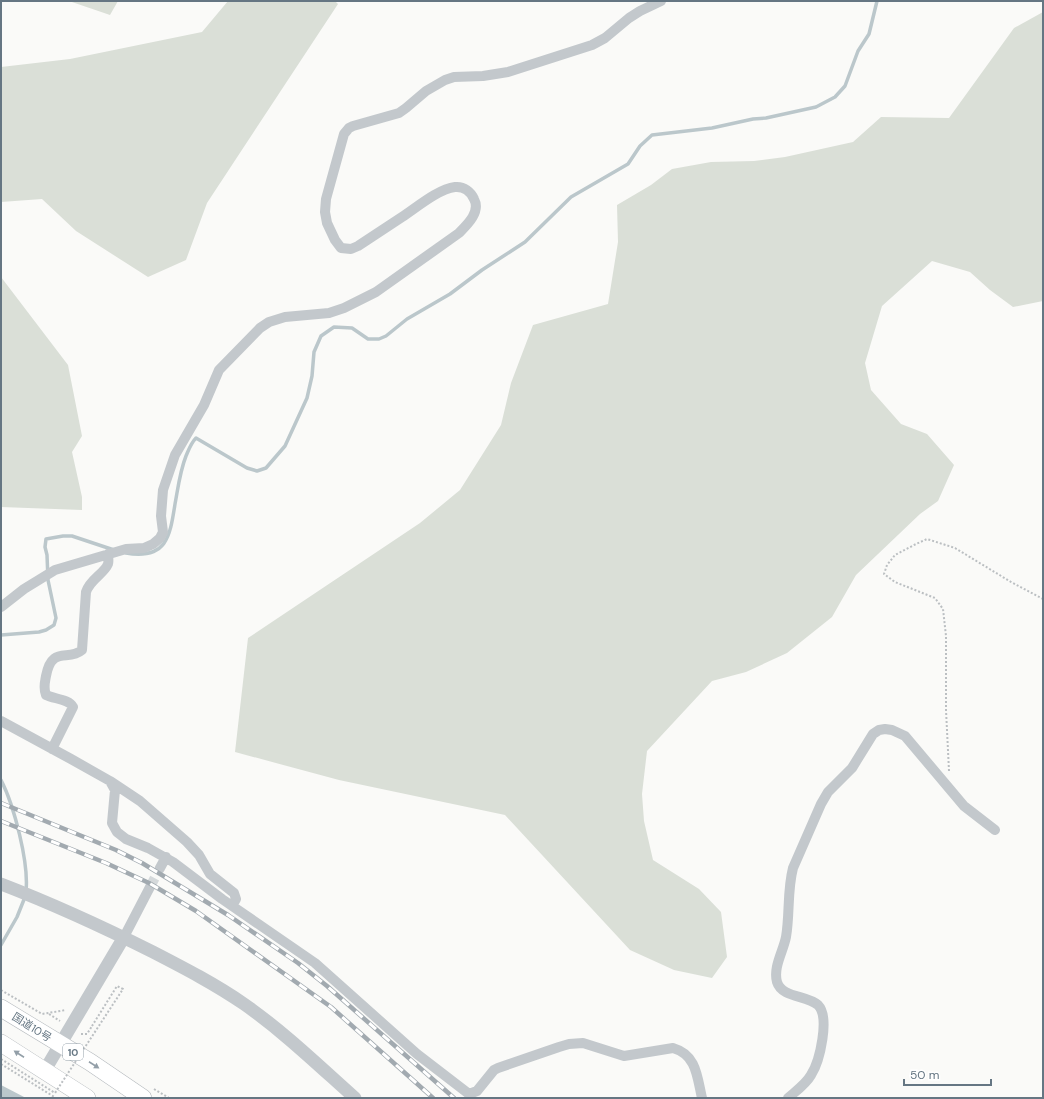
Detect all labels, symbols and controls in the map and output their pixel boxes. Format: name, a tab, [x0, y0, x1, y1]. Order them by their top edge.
street label: 国道10号	[10, 1009, 54, 1045]
road number: 10	[63, 1044, 83, 1060]
one-way arrow	[14, 1050, 24, 1058]
one-way arrow	[89, 1061, 99, 1069]
scale bar	[904, 1061, 991, 1087]
text: 50 m	[910, 1067, 939, 1083]

